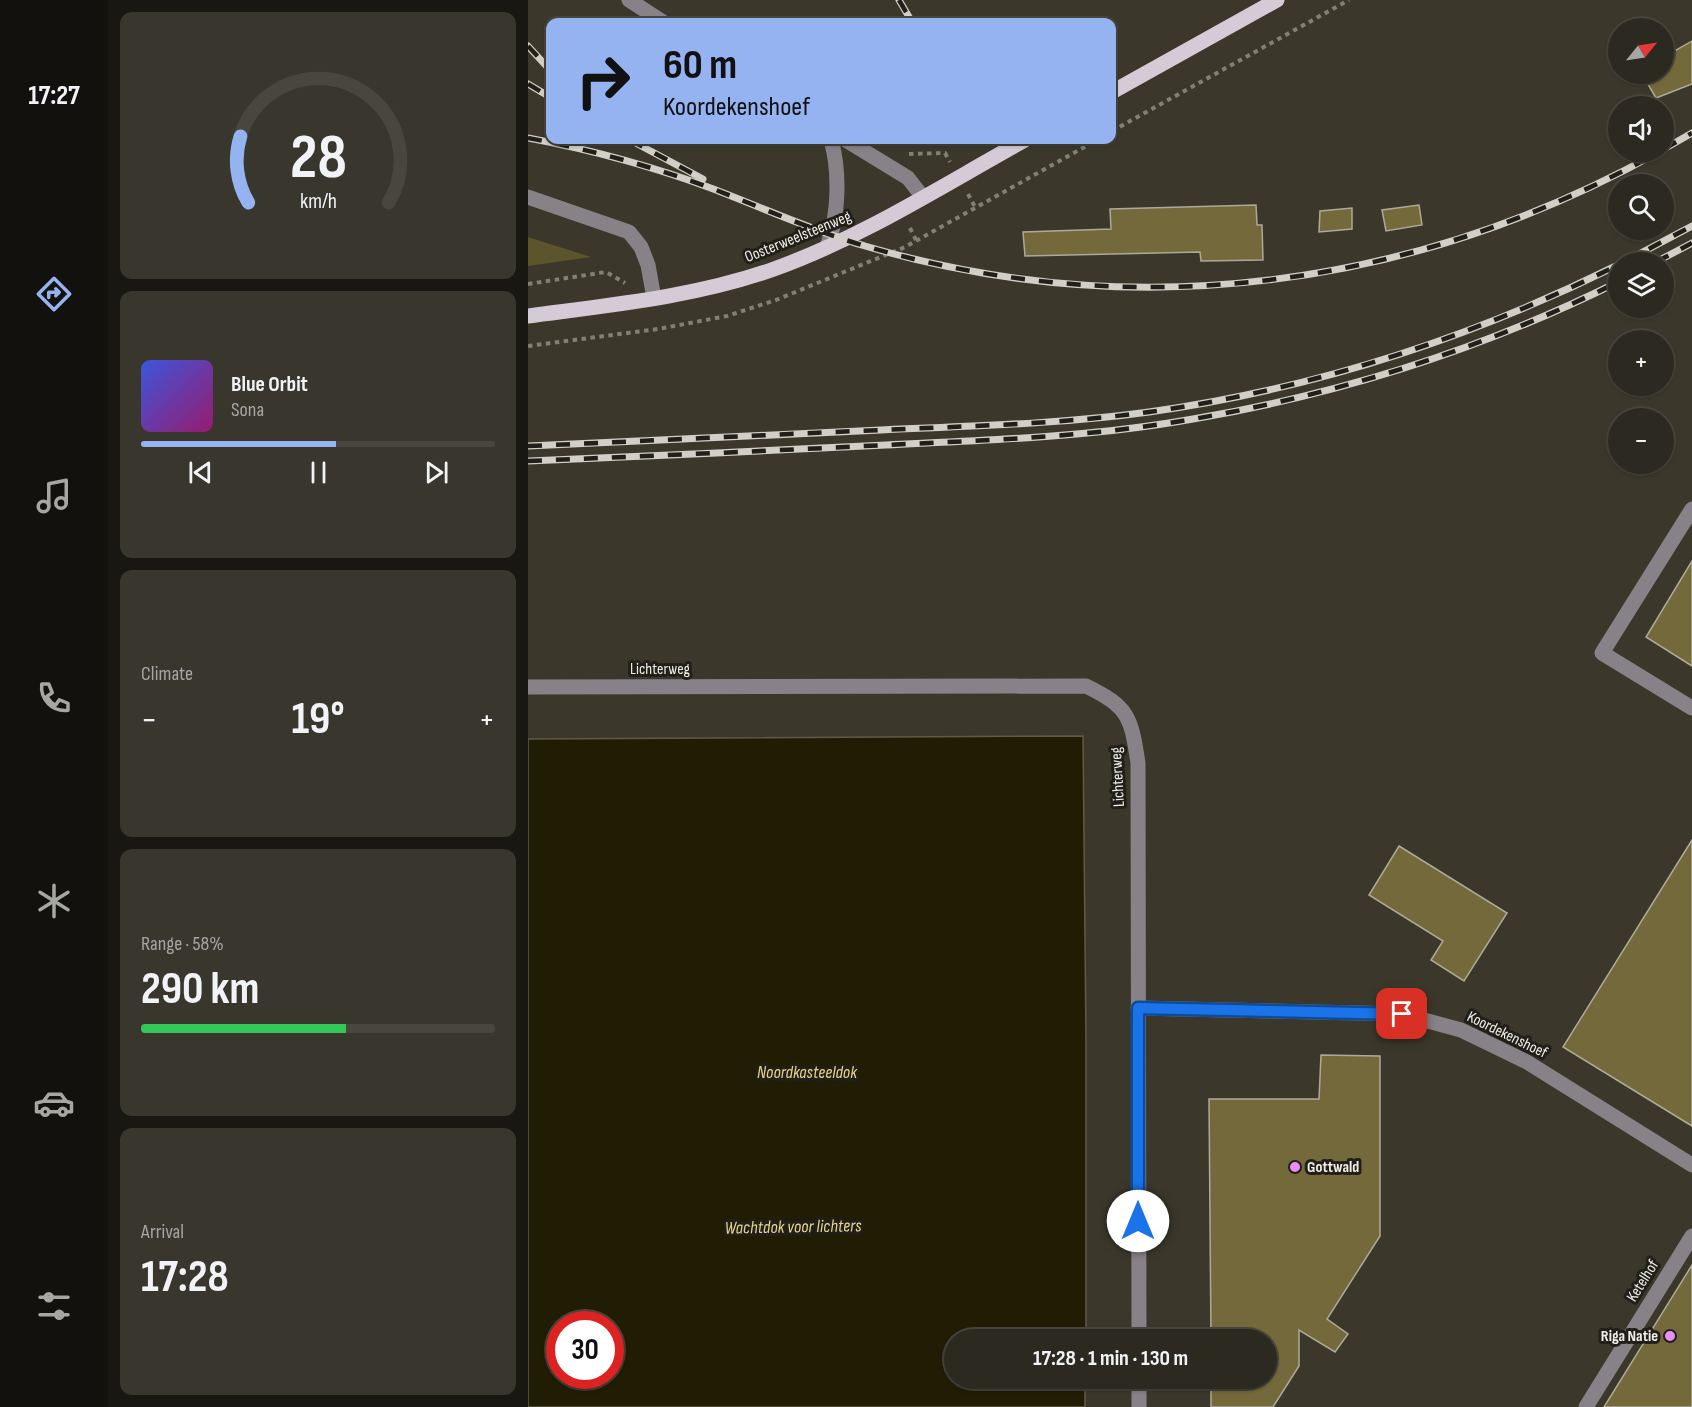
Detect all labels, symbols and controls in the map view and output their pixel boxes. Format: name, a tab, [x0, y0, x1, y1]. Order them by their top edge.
north arrow	[1608, 18, 1674, 84]
map controls	[1608, 18, 1674, 474]
text: 60 m	[663, 40, 737, 91]
icon: right	[564, 42, 642, 120]
text: 17:27	[28, 80, 80, 112]
text: Koordekenshoef	[663, 91, 810, 123]
button: sound	[1608, 96, 1674, 162]
text: 28	[290, 121, 346, 196]
button: search	[1608, 174, 1674, 240]
text: km/h	[299, 189, 337, 214]
street label: Oosterweelsteenweg	[742, 207, 854, 267]
button: layers	[1608, 252, 1674, 318]
icon: directions	[33, 273, 75, 315]
button: +	[1608, 330, 1674, 396]
text: Blue Orbit	[231, 371, 308, 398]
text: Sona	[231, 398, 264, 422]
button: −	[1608, 408, 1674, 474]
icon: previous	[184, 456, 217, 489]
icon: pause	[302, 456, 335, 489]
icon: next	[420, 456, 453, 489]
icon: music	[33, 475, 75, 517]
street label: Lichterweg	[630, 660, 690, 679]
text: Climate	[141, 662, 193, 686]
icon: phone	[33, 677, 75, 719]
text: 19°	[291, 692, 345, 747]
text: −	[141, 700, 157, 740]
text: +	[479, 700, 495, 740]
street label: Lichterweg	[1107, 747, 1129, 807]
icon: climate	[33, 880, 75, 922]
text: Range · 58%	[141, 932, 224, 956]
text: 290 km	[141, 962, 259, 1017]
pin	[1376, 988, 1427, 1039]
icon: arrive	[1385, 997, 1418, 1030]
street label: Koordekenshoef	[1464, 1007, 1551, 1063]
water label: Noordkasteeldok	[757, 1062, 858, 1083]
icon: car	[33, 1082, 75, 1124]
place label: Gottwald	[1307, 1158, 1359, 1177]
marker: Gottwald	[1288, 1160, 1302, 1174]
position arrow	[1106, 1189, 1170, 1253]
water label: Wachtdok voor lichters	[724, 1215, 862, 1239]
text: Arrival	[141, 1220, 184, 1244]
text: 17:28	[141, 1250, 229, 1305]
street label: Ketelhof	[1623, 1256, 1663, 1305]
icon: filters	[33, 1285, 75, 1327]
speed limit sign: 30	[546, 1311, 624, 1389]
place label: Riga Natie	[1601, 1327, 1658, 1346]
marker: Riga Natie	[1663, 1329, 1677, 1343]
text: 17:28 · 1 min · 130 m	[1033, 1345, 1188, 1372]

